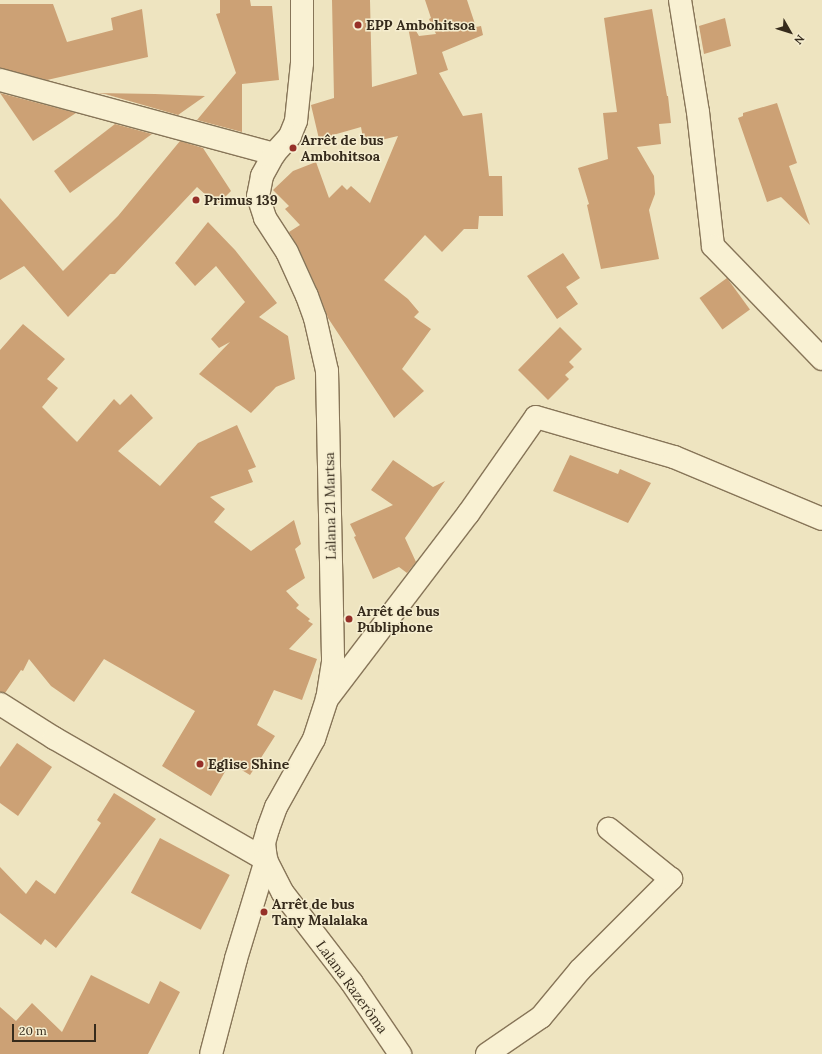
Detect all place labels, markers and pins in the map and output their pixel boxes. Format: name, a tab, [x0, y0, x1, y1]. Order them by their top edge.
place label: EPP Ambohitsoa	[366, 17, 475, 33]
marker: EPP Ambohitsoa	[353, 20, 363, 30]
place label: Arrêt de bus Ambohitsoa	[301, 132, 384, 164]
marker: Arrêt de bus Ambohitsoa	[288, 143, 298, 153]
place label: Primus 139	[204, 192, 278, 208]
marker: Primus 139	[191, 195, 201, 205]
place label: Arrêt de bus Publiphone	[357, 603, 440, 636]
marker: Arrêt de bus Publiphone	[344, 614, 354, 624]
place label: Eglise Shine	[208, 756, 289, 772]
marker: Eglise Shine	[195, 759, 205, 769]
place label: Arrêt de bus Tany Malalaka	[272, 896, 368, 928]
marker: Arrêt de bus Tany Malalaka	[259, 907, 269, 917]

